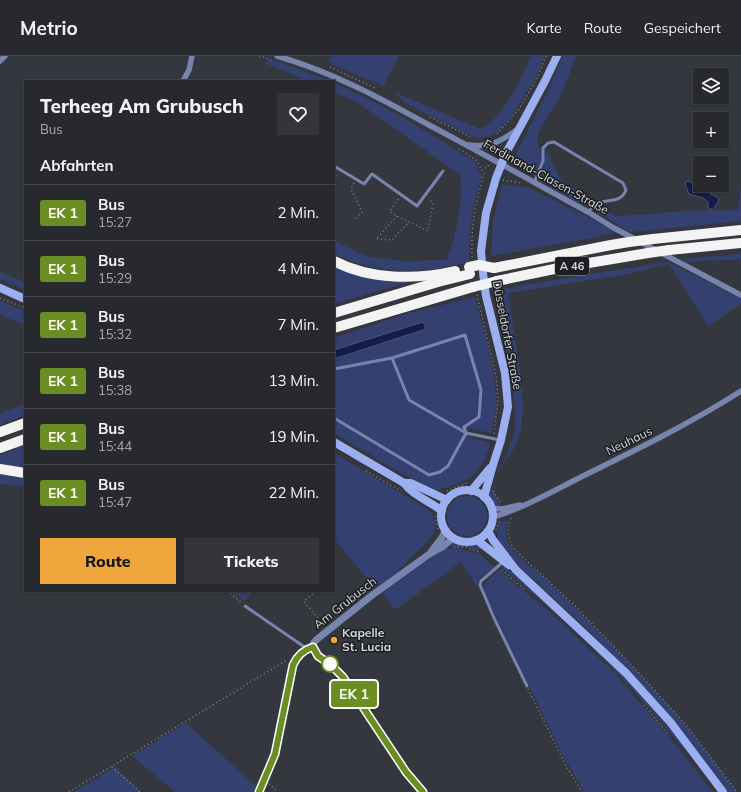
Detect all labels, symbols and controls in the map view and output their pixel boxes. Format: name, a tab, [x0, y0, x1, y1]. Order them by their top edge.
text: Metrio	[20, 16, 78, 40]
text: Karte	[527, 19, 562, 37]
text: Route	[584, 19, 622, 37]
text: Gespeichert	[644, 19, 721, 37]
map controls	[693, 68, 729, 192]
button: layers	[693, 68, 729, 104]
button: heart	[277, 93, 319, 135]
text: Terheeg Am Grubusch	[40, 94, 244, 118]
button: +	[693, 112, 729, 148]
text: Bus	[40, 121, 63, 137]
street label: Ferdinand-Clasen-Straße	[481, 136, 612, 217]
text: Abfahrten	[40, 156, 113, 175]
button: −	[693, 156, 729, 192]
text: Bus	[98, 195, 125, 214]
text: 2 Min.	[277, 203, 319, 222]
text: EK 1	[48, 204, 78, 222]
text: 15:27	[98, 214, 132, 230]
text: Bus	[98, 251, 125, 270]
road number: A 46	[555, 257, 589, 275]
text: 4 Min.	[277, 259, 319, 278]
text: EK 1	[48, 260, 78, 278]
text: 15:29	[98, 270, 132, 286]
street label: Düsseldorfer Straße	[490, 279, 525, 391]
text: Bus	[98, 307, 125, 326]
text: 7 Min.	[277, 315, 319, 334]
text: EK 1	[48, 316, 78, 334]
text: 15:32	[98, 326, 132, 342]
text: Bus	[98, 363, 125, 382]
text: 13 Min.	[268, 371, 319, 390]
text: EK 1	[48, 372, 78, 390]
text: 15:38	[98, 382, 132, 398]
text: Bus	[98, 419, 125, 438]
street label: Neuhaus	[603, 423, 654, 458]
text: 19 Min.	[268, 427, 319, 446]
text: EK 1	[48, 428, 78, 446]
text: 15:44	[98, 438, 132, 454]
text: Bus	[98, 475, 125, 494]
text: 22 Min.	[268, 483, 319, 502]
text: EK 1	[48, 484, 78, 502]
text: 15:47	[98, 494, 132, 510]
button: Route	[40, 538, 176, 584]
button: Tickets	[184, 538, 319, 584]
street label: Am Grubusch	[310, 573, 379, 632]
place label: Kapelle St. Lucia	[342, 625, 391, 654]
marker: Kapelle St. Lucia	[329, 635, 339, 645]
unlabelled marker	[321, 655, 339, 673]
line badge: EK 1	[326, 681, 382, 707]
text: EK 1	[339, 685, 369, 703]

